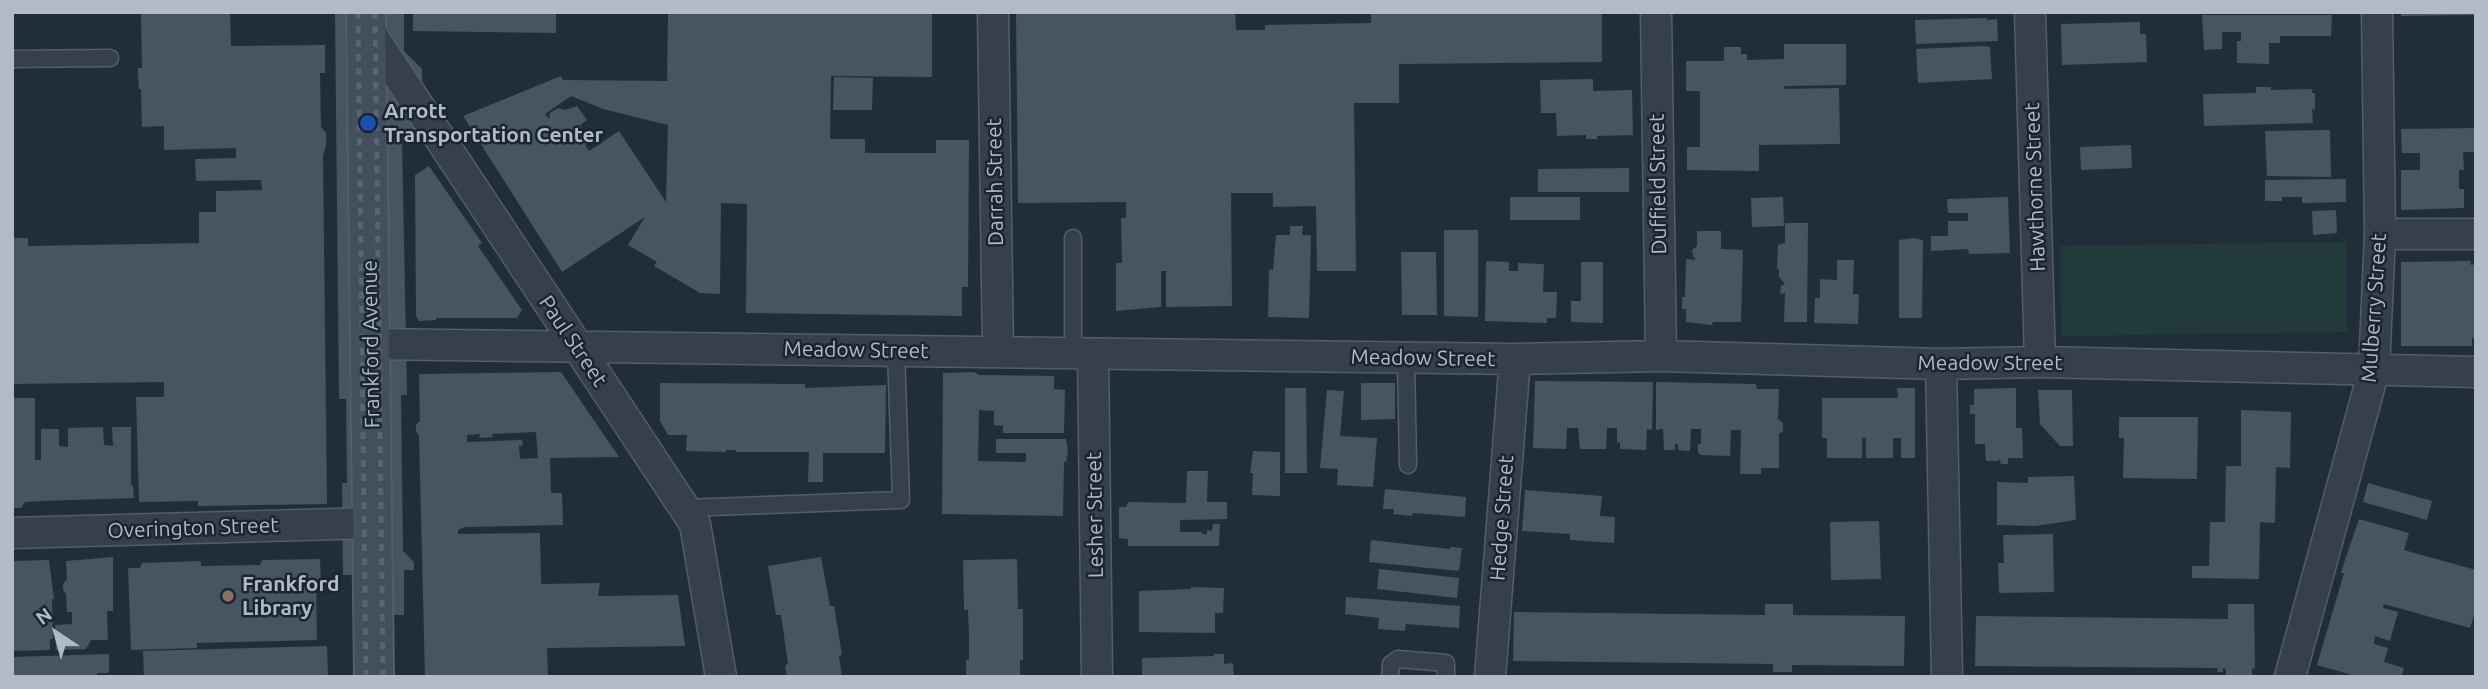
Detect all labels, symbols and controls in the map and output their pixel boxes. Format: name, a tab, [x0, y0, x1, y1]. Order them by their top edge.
place label: Arrott Transportation Center	[384, 98, 603, 148]
street label: Hawthorne Street	[2019, 102, 2051, 272]
marker: Arrott Transportation Center	[358, 113, 378, 133]
street label: Duffield Street	[1644, 113, 1672, 255]
street label: Darrah Street	[981, 118, 1009, 246]
street label: Mulberry Street	[2356, 233, 2392, 383]
street label: Frankford Avenue	[357, 260, 385, 428]
street label: Paul Street	[533, 291, 613, 391]
street label: Meadow Street	[783, 336, 929, 364]
street label: Meadow Street	[1350, 344, 1496, 372]
street label: Meadow Street	[1918, 350, 2062, 376]
street label: Lesher Street	[1081, 452, 1109, 578]
street label: Hedge Street	[1485, 454, 1519, 582]
street label: Overington Street	[107, 512, 279, 544]
place label: Frankford Library	[242, 571, 340, 621]
marker: Frankford Library	[220, 588, 236, 604]
north arrow	[21, 598, 91, 668]
text: N	[31, 603, 56, 629]

